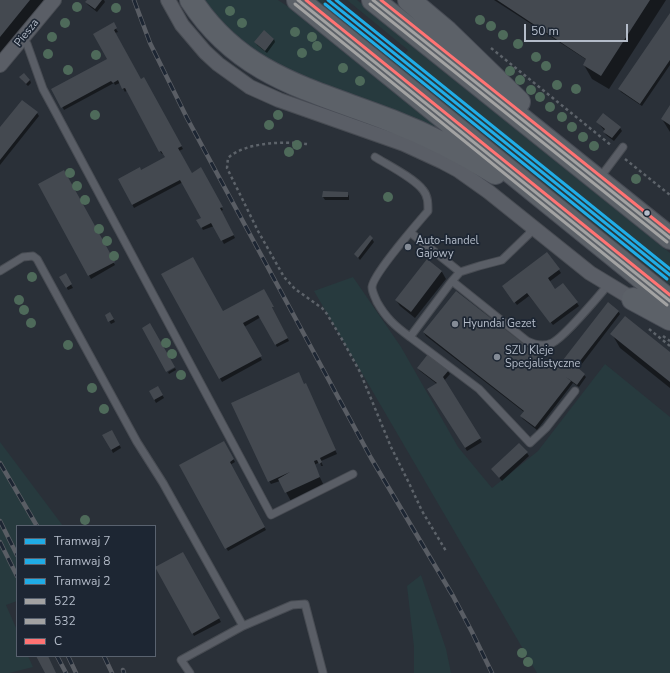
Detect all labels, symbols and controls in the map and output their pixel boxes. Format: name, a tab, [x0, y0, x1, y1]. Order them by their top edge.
scale bar	[526, 16, 630, 42]
street label: Piesza	[12, 17, 42, 49]
text: 50 m	[531, 23, 559, 39]
unlabelled marker	[642, 208, 652, 218]
place label: Auto-handel Gajowy	[416, 234, 479, 260]
marker: Auto-handel Gajowy	[403, 242, 413, 252]
place label: Hyundai Gezet	[463, 317, 536, 331]
marker: Hyundai Gezet	[450, 319, 460, 329]
place label: SZU Kleje Specjalistyczne	[505, 344, 580, 370]
marker: SZU Kleje Specjalistyczne	[492, 352, 502, 362]
legend	[16, 525, 156, 657]
text: Tramwaj 7	[54, 533, 111, 549]
text: Tramwaj 8	[54, 553, 111, 569]
text: Tramwaj 2	[54, 573, 111, 589]
text: 522	[54, 593, 76, 609]
text: 532	[54, 613, 76, 629]
text: C	[54, 633, 62, 649]

